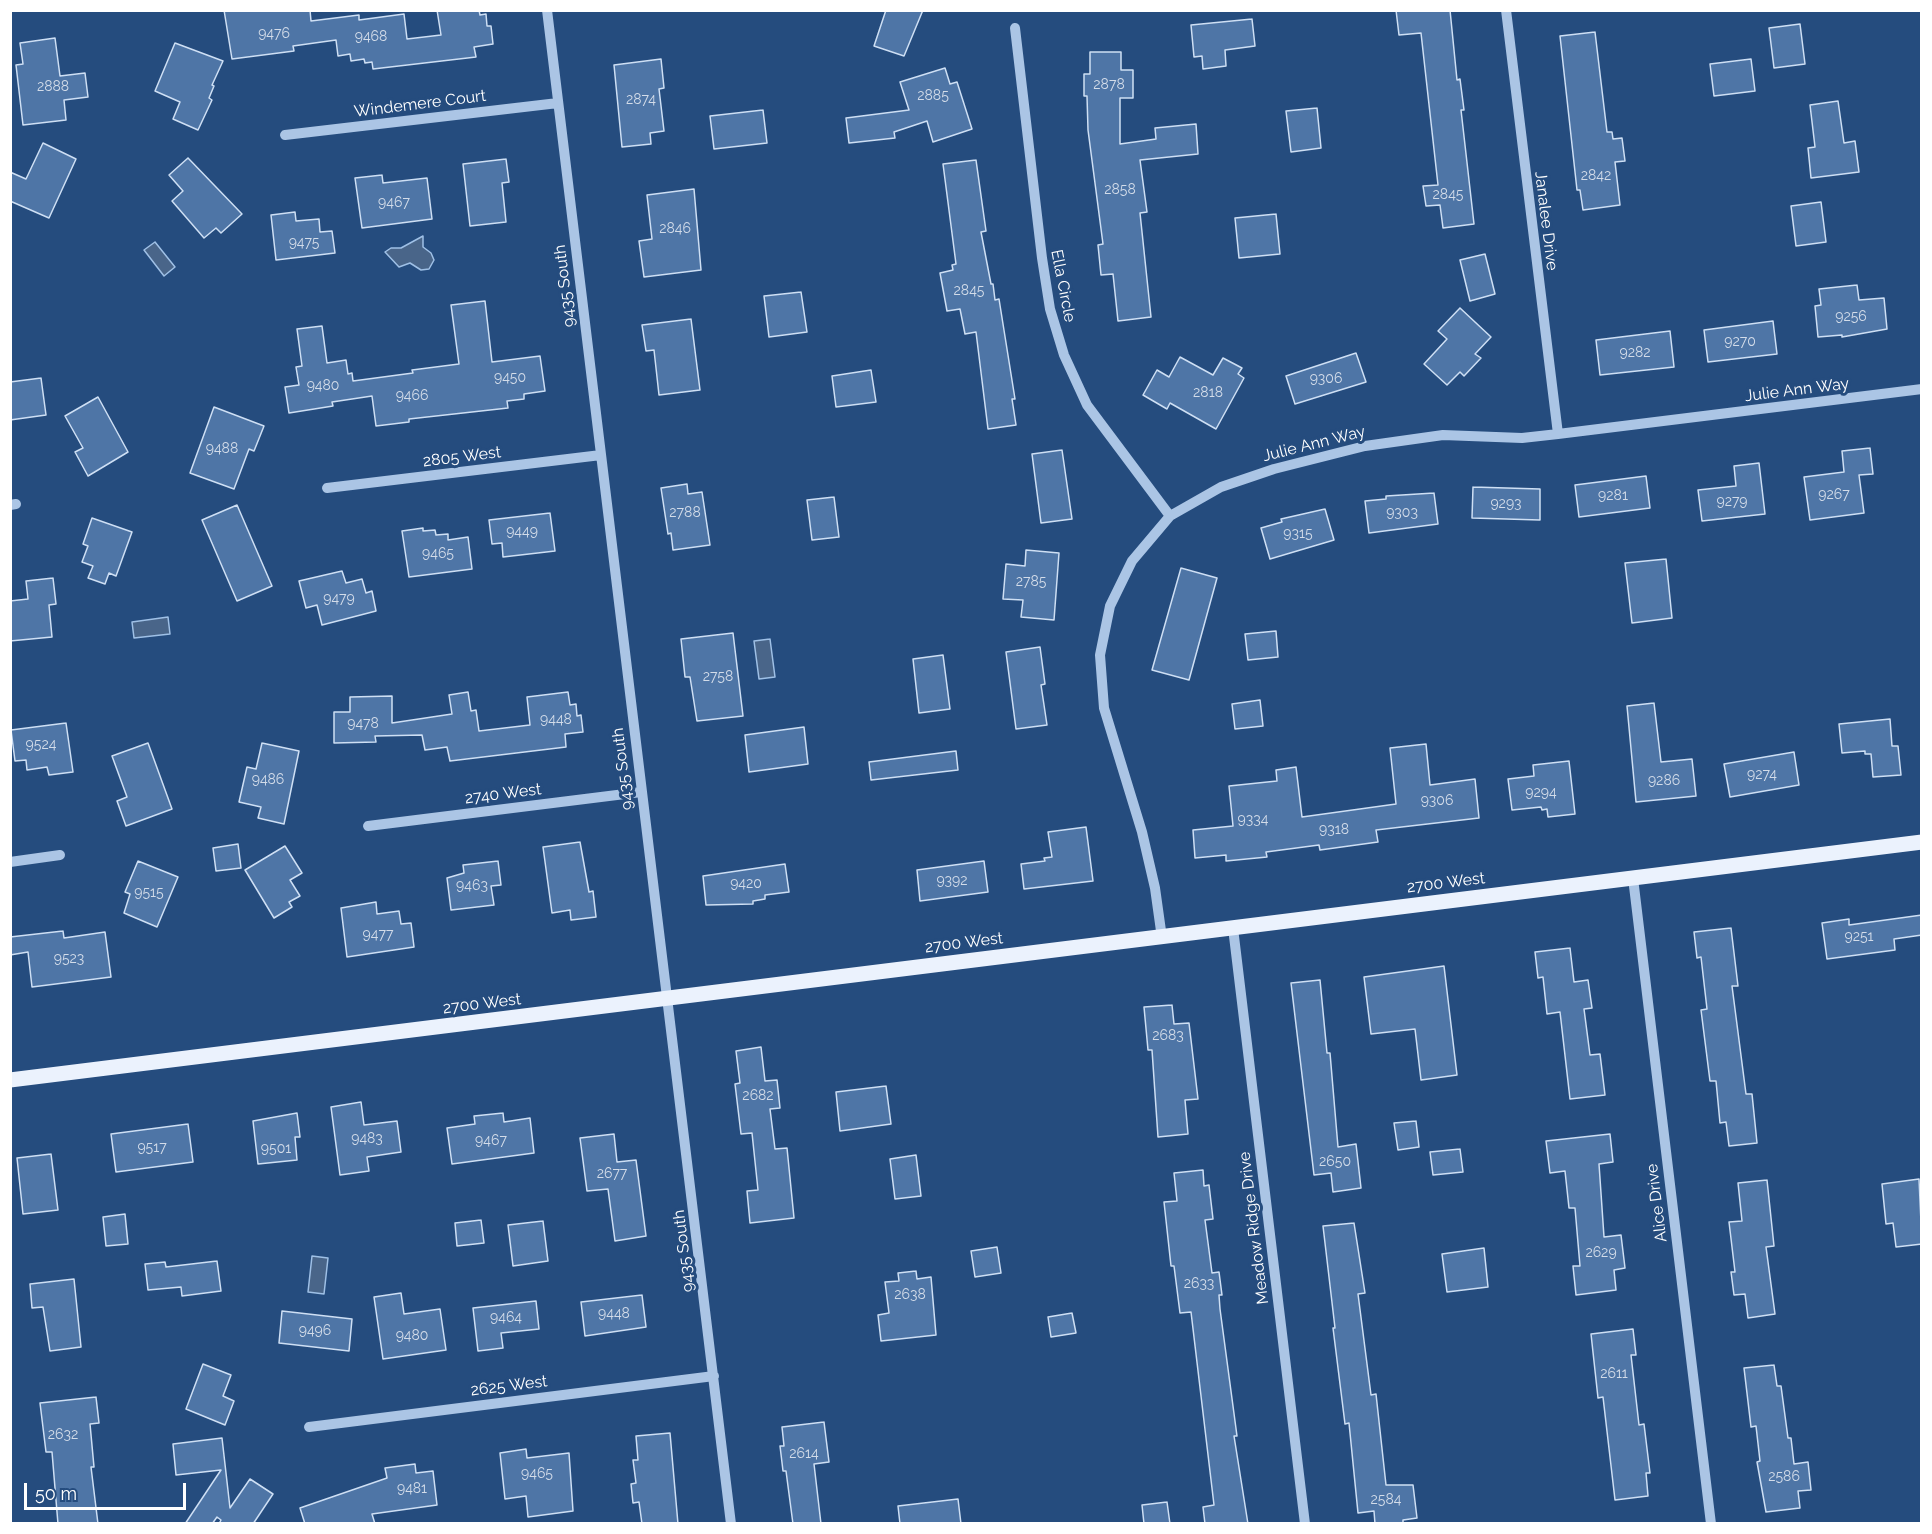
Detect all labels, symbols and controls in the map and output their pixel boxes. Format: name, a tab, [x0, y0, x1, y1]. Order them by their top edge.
house number: 9476	[258, 26, 290, 42]
house number: 9468	[355, 29, 387, 45]
house number: 2878	[1093, 77, 1125, 93]
house number: 2888	[37, 79, 69, 95]
street label: Windemere Court	[353, 86, 487, 122]
house number: 2885	[917, 88, 949, 104]
house number: 2874	[626, 92, 656, 108]
house number: 2842	[1581, 168, 1611, 184]
street label: Janalee Drive	[1530, 170, 1562, 272]
house number: 2858	[1104, 182, 1136, 198]
house number: 2845	[1433, 187, 1463, 203]
house number: 9467	[378, 195, 410, 211]
house number: 2846	[659, 221, 691, 237]
house number: 9475	[289, 235, 319, 251]
street label: 9435 South	[550, 244, 580, 328]
street label: Ella Circle	[1047, 248, 1079, 324]
house number: 2845	[954, 283, 984, 299]
house number: 9256	[1835, 309, 1867, 325]
house number: 9270	[1724, 334, 1756, 350]
house number: 9282	[1619, 345, 1651, 361]
house number: 9450	[494, 370, 526, 386]
house number: 9306	[1310, 371, 1342, 387]
street label: Julie Ann Way	[1744, 374, 1850, 406]
house number: 9480	[307, 378, 339, 394]
house number: 2818	[1193, 385, 1223, 401]
house number: 9466	[396, 388, 428, 404]
street label: Julie Ann Way	[1261, 422, 1367, 466]
house number: 9488	[206, 441, 238, 457]
street label: 2805 West	[422, 443, 502, 471]
house number: 9267	[1818, 487, 1850, 503]
house number: 9281	[1598, 488, 1628, 504]
house number: 9279	[1716, 494, 1748, 510]
house number: 9293	[1490, 496, 1522, 512]
house number: 2788	[669, 505, 701, 521]
house number: 9303	[1386, 505, 1418, 521]
house number: 9449	[506, 524, 538, 540]
house number: 9315	[1283, 526, 1313, 542]
house number: 9465	[422, 546, 454, 562]
house number: 2785	[1016, 574, 1046, 590]
house number: 9479	[323, 591, 355, 607]
house number: 2758	[703, 669, 733, 685]
house number: 9448	[540, 712, 572, 728]
house number: 9478	[347, 716, 379, 732]
street label: 9435 South	[608, 727, 638, 811]
house number: 9524	[26, 737, 56, 753]
house number: 9274	[1747, 767, 1777, 783]
house number: 9486	[252, 772, 284, 788]
house number: 9286	[1648, 773, 1680, 789]
street label: 2740 West	[464, 780, 542, 808]
house number: 9294	[1525, 785, 1557, 801]
house number: 9306	[1421, 793, 1453, 809]
house number: 9334	[1238, 812, 1268, 828]
house number: 9318	[1319, 822, 1349, 838]
street label: 2700 West	[1406, 869, 1486, 897]
house number: 9392	[936, 873, 968, 889]
house number: 9420	[730, 876, 762, 892]
house number: 9463	[456, 878, 488, 894]
house number: 9515	[134, 885, 164, 901]
house number: 9477	[363, 927, 393, 943]
street label: 2700 West	[924, 929, 1004, 957]
house number: 9251	[1844, 929, 1874, 945]
house number: 9523	[54, 951, 84, 967]
street label: 2700 West	[442, 990, 522, 1018]
house number: 2683	[1152, 1028, 1184, 1044]
house number: 2682	[742, 1088, 774, 1104]
house number: 9483	[351, 1131, 383, 1147]
house number: 9467	[475, 1133, 507, 1149]
house number: 9517	[137, 1140, 167, 1156]
house number: 9501	[261, 1141, 291, 1157]
street label: Meadow Ridge Drive	[1235, 1151, 1273, 1305]
house number: 2650	[1319, 1154, 1351, 1170]
street label: Alice Drive	[1643, 1163, 1671, 1243]
house number: 2677	[597, 1166, 627, 1182]
street label: 9435 South	[669, 1209, 699, 1293]
house number: 2629	[1585, 1245, 1617, 1261]
house number: 2633	[1184, 1276, 1214, 1292]
house number: 2638	[894, 1287, 926, 1303]
house number: 9448	[598, 1306, 630, 1322]
house number: 9464	[490, 1310, 522, 1326]
house number: 9496	[299, 1323, 331, 1339]
house number: 9480	[396, 1328, 428, 1344]
house number: 2611	[1600, 1366, 1628, 1382]
street label: 2625 West	[469, 1372, 549, 1400]
house number: 2632	[48, 1427, 78, 1443]
house number: 2614	[789, 1446, 819, 1462]
house number: 9465	[521, 1466, 553, 1482]
house number: 2586	[1768, 1469, 1800, 1485]
scale bar	[27, 1471, 189, 1509]
house number: 9481	[397, 1481, 427, 1497]
text: 50 m	[35, 1483, 77, 1504]
house number: 2584	[1371, 1492, 1401, 1508]

